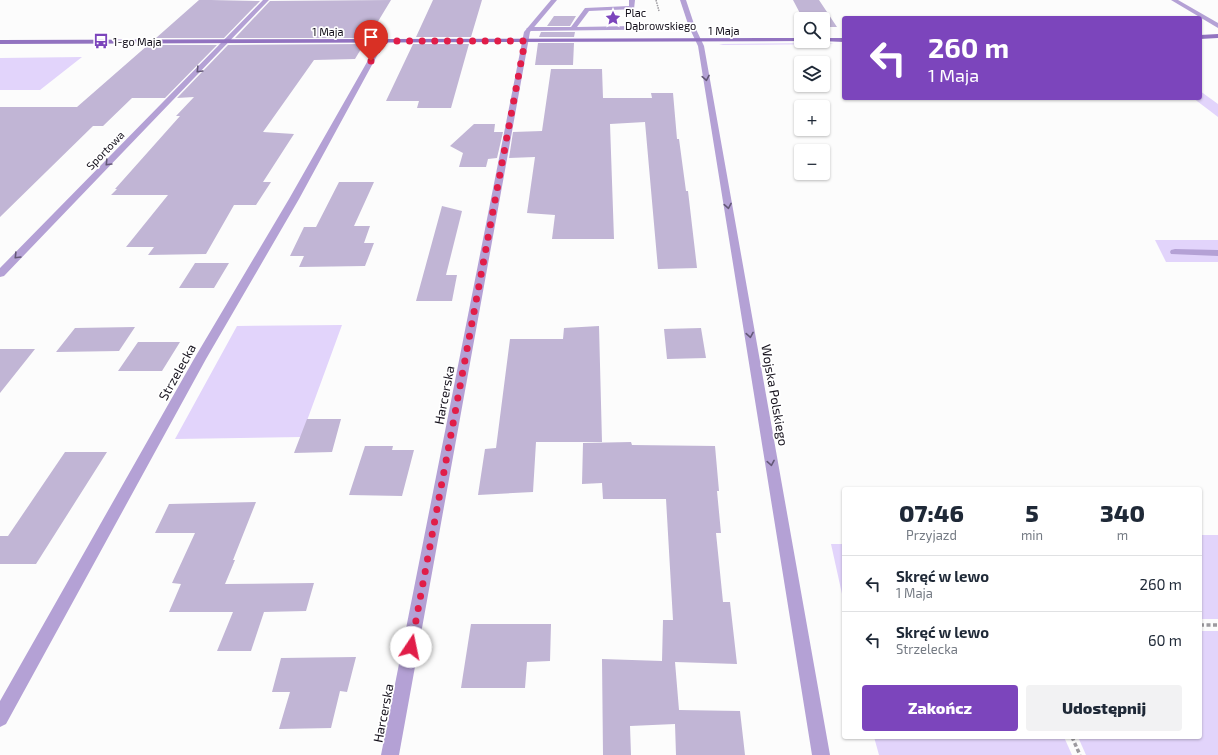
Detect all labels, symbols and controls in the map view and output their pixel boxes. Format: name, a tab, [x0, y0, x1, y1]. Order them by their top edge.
place label: Plac Dąbrowskiego	[625, 6, 696, 32]
place icon: Plac Dąbrowskiego	[604, 9, 622, 27]
map controls	[794, 12, 830, 180]
button: search	[794, 12, 830, 48]
pin	[354, 20, 388, 61]
street label: 1 Maja	[708, 24, 740, 38]
street label: 1 Maja	[312, 25, 344, 39]
icon: arrive	[360, 26, 382, 48]
text: 260 m	[928, 30, 1009, 64]
bus stop icon: 1-go Maja	[92, 32, 110, 50]
icon: left	[862, 32, 914, 84]
place label: 1-go Maja	[113, 35, 162, 49]
button: layers	[794, 56, 830, 92]
text: 1 Maja	[928, 64, 979, 86]
one-way arrow	[196, 65, 204, 73]
one-way arrow	[701, 75, 710, 81]
button: +	[794, 100, 830, 136]
street label: Sportowa	[83, 128, 127, 172]
button: −	[794, 144, 830, 180]
one-way arrow	[105, 158, 113, 166]
one-way arrow	[723, 203, 732, 210]
one-way arrow	[15, 251, 22, 259]
one-way arrow	[745, 332, 754, 338]
street label: Strzelecka	[155, 341, 199, 403]
street label: Wojska Polskiego	[758, 343, 792, 447]
street label: Harcerska	[430, 364, 458, 426]
one-way arrow	[767, 460, 775, 466]
text: 07:46	[899, 498, 964, 527]
text: 5	[1025, 498, 1039, 527]
text: 340	[1100, 498, 1145, 527]
text: Przyjazd	[906, 527, 957, 543]
text: min	[1021, 527, 1043, 543]
text: m	[1117, 527, 1128, 543]
text: Skręć w lewo	[896, 567, 989, 585]
icon: left	[862, 573, 884, 595]
text: 260 m	[1139, 575, 1182, 593]
text: 1 Maja	[896, 585, 933, 601]
text: Skręć w lewo	[896, 623, 989, 641]
position arrow	[390, 626, 432, 668]
icon: left	[862, 629, 884, 651]
text: 60 m	[1148, 631, 1182, 649]
text: Strzelecka	[896, 641, 958, 657]
street label: Harcerska	[369, 682, 397, 744]
button: Zakończ	[862, 685, 1018, 731]
button: Udostępnij	[1026, 685, 1182, 731]

